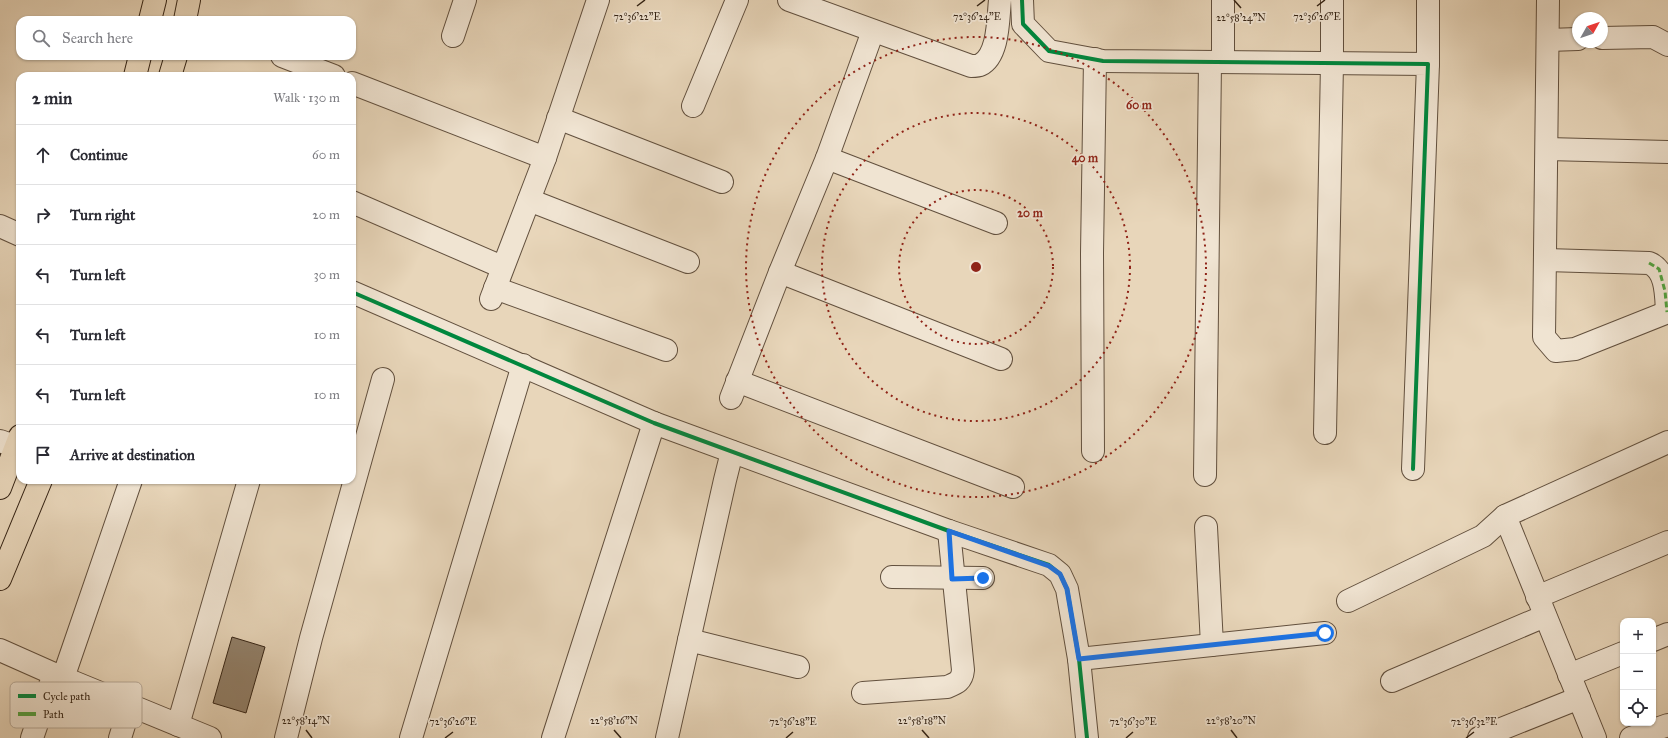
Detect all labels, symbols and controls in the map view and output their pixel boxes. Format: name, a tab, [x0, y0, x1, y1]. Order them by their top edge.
text: 72°36'22"E	[613, 11, 661, 23]
text: 72°36'24"E	[953, 11, 1001, 23]
text: 72°36'26"E	[1293, 11, 1341, 23]
text: 22°58'24"N	[1216, 12, 1266, 24]
north arrow	[1572, 12, 1608, 48]
search box	[16, 16, 356, 60]
icon: search	[30, 27, 52, 49]
text: Search here	[62, 29, 133, 47]
text: 2 min	[32, 88, 72, 109]
text: Walk · 130 m	[273, 90, 340, 106]
text: 60 m	[1126, 98, 1153, 112]
icon: ahead	[32, 144, 54, 166]
text: Continue	[70, 146, 128, 164]
text: 60 m	[312, 147, 340, 163]
text: 40 m	[1072, 151, 1099, 166]
icon: right	[32, 204, 54, 226]
text: Turn right	[70, 206, 135, 224]
text: 20 m	[1017, 206, 1044, 220]
text: 20 m	[312, 207, 340, 223]
centre of rings	[969, 260, 983, 274]
icon: left	[32, 264, 54, 286]
text: Turn left	[70, 266, 126, 284]
text: 30 m	[314, 267, 340, 283]
icon: left	[32, 324, 54, 346]
text: Turn left	[70, 326, 126, 344]
text: 10 m	[314, 327, 340, 343]
icon: left	[32, 384, 54, 406]
text: Turn left	[70, 386, 126, 404]
text: 10 m	[314, 387, 340, 403]
icon: arrive	[32, 444, 54, 466]
text: Arrive at destination	[70, 446, 195, 464]
route end	[974, 569, 992, 587]
map controls	[1620, 618, 1656, 726]
button: +	[1620, 618, 1656, 654]
route start	[1316, 624, 1334, 642]
button: −	[1620, 654, 1656, 690]
legend	[10, 682, 142, 728]
text: Cycle path	[43, 690, 90, 703]
button: locate	[1620, 690, 1656, 726]
text: Path	[43, 708, 64, 721]
text: 22°58'14"N	[282, 715, 331, 727]
text: 22°58'16"N	[590, 715, 639, 727]
text: 22°58'18"N	[898, 715, 947, 727]
text: 22°58'20"N	[1206, 715, 1256, 727]
text: 72°36'26"E	[429, 716, 477, 728]
text: 72°36'28"E	[769, 716, 817, 728]
text: 72°36'30"E	[1109, 716, 1157, 728]
text: 72°36'32"E	[1451, 716, 1497, 728]

